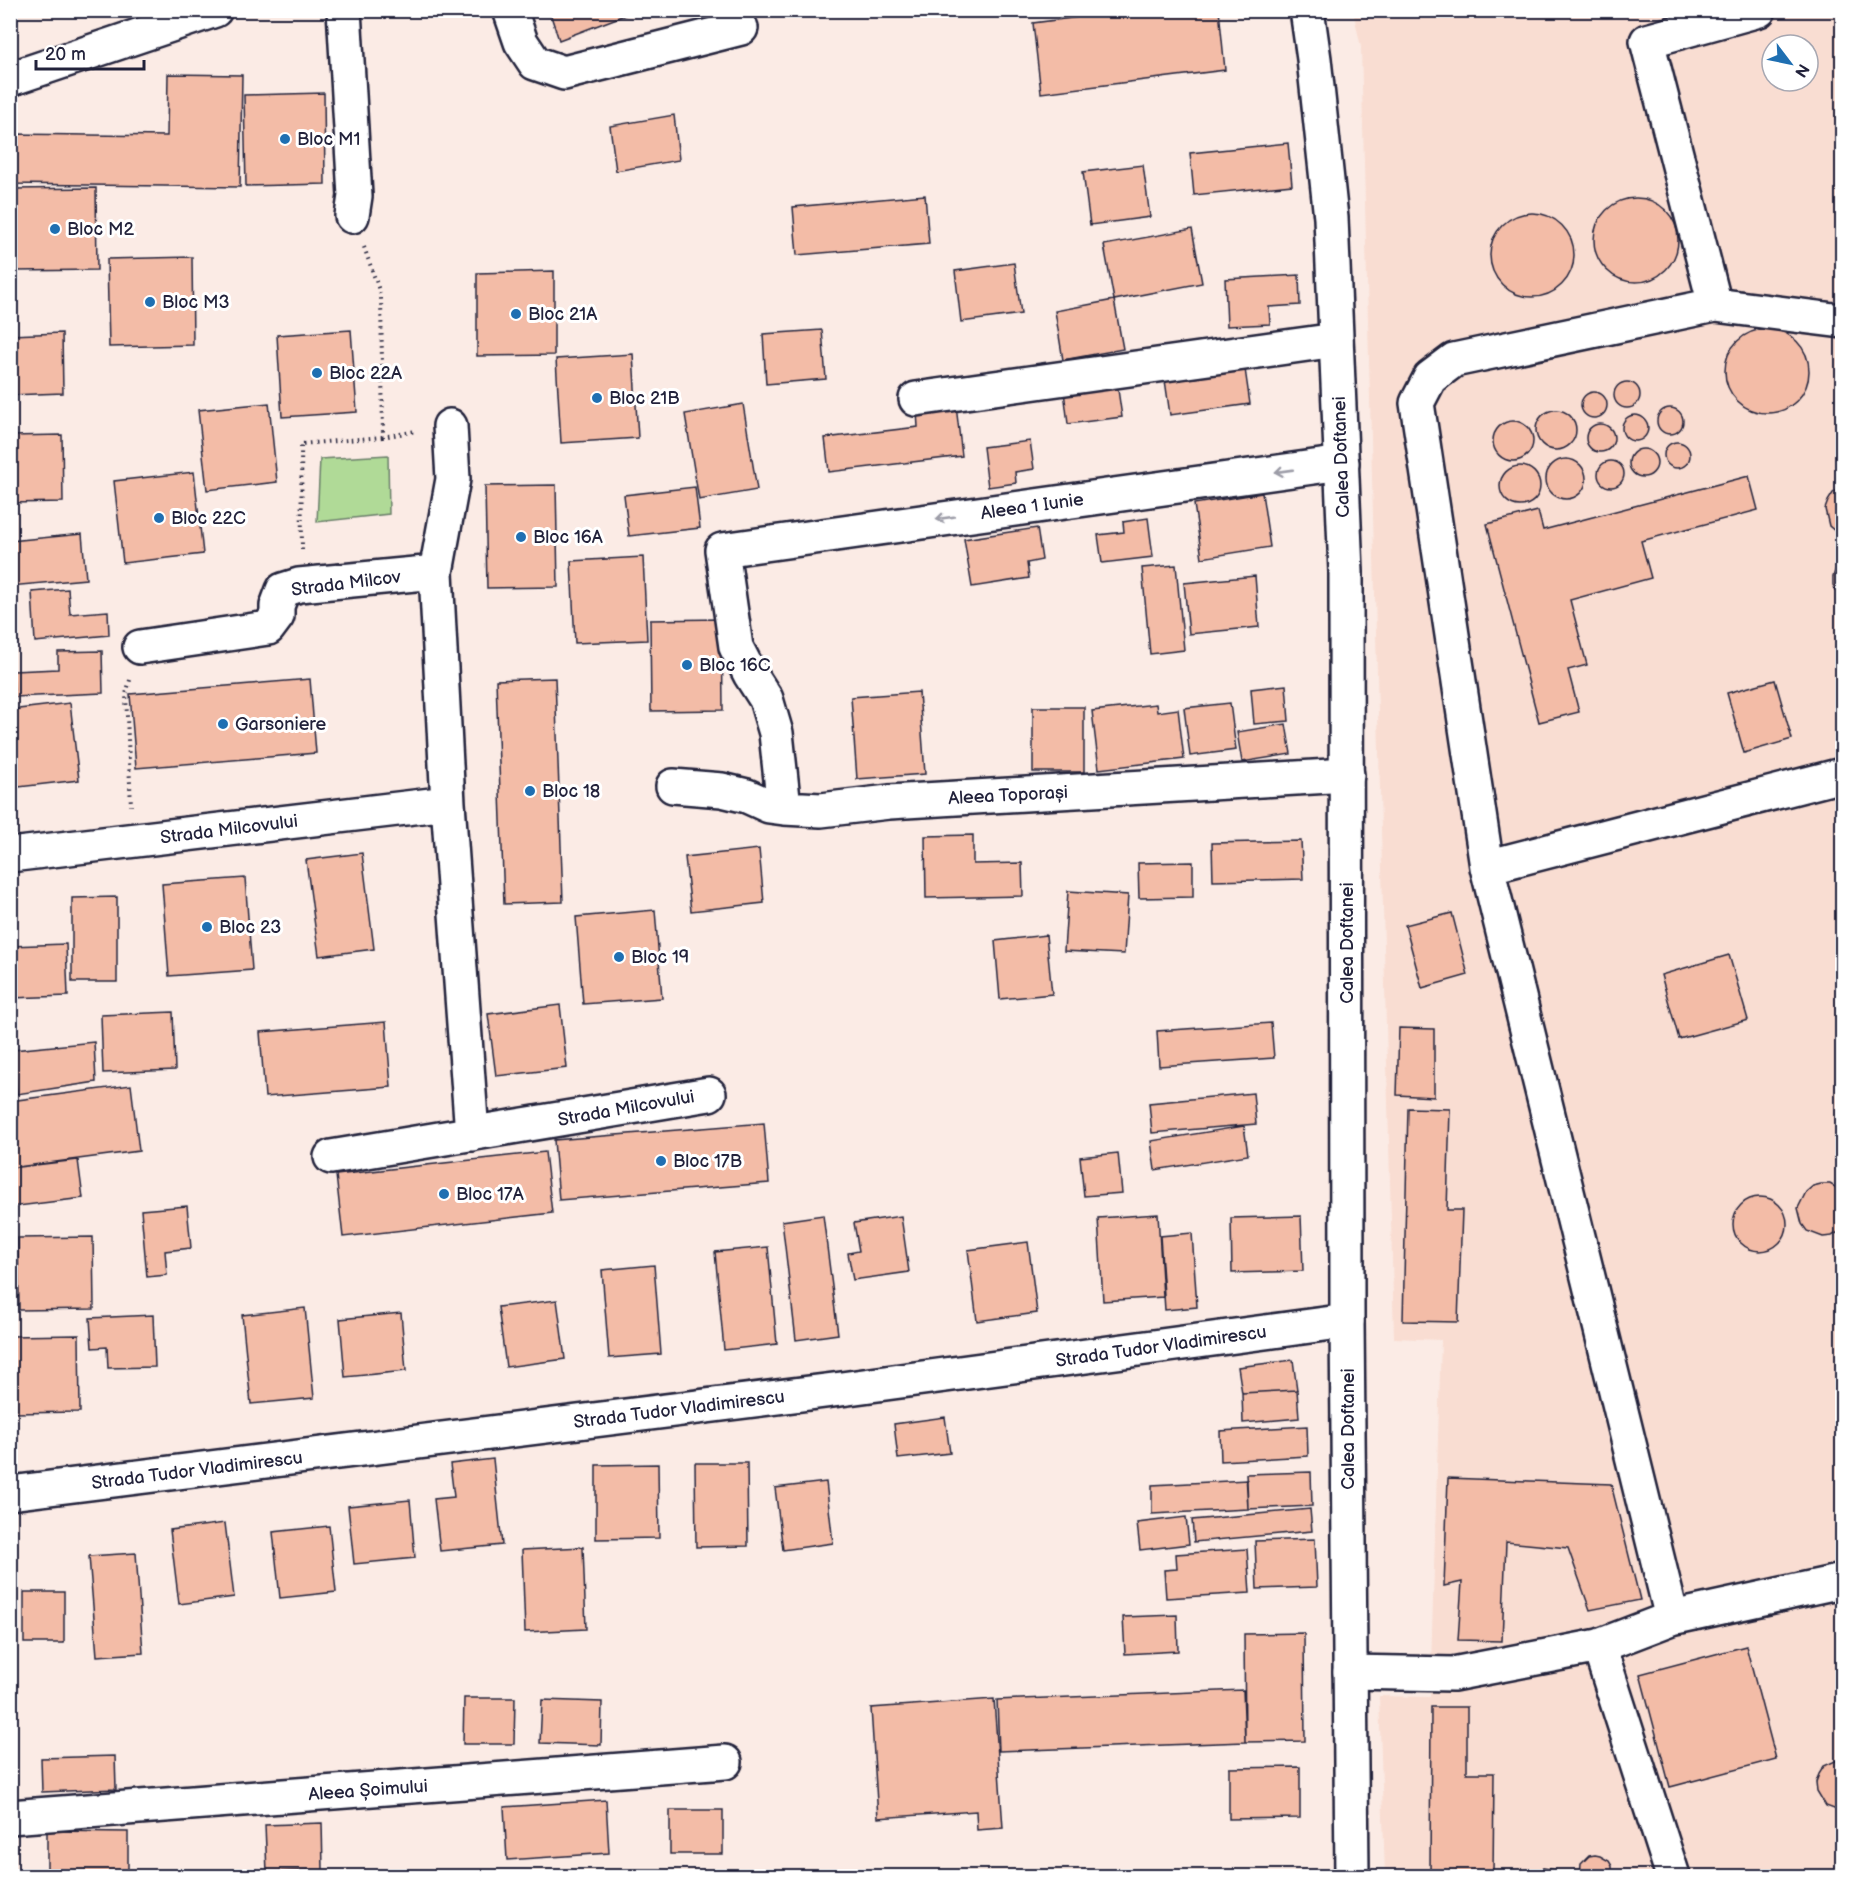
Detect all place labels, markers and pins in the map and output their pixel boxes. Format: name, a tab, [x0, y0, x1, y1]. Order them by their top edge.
place label: Bloc M1	[297, 129, 360, 150]
marker: Bloc M1	[278, 132, 292, 146]
place label: Bloc M2	[67, 219, 134, 240]
marker: Bloc M2	[48, 222, 62, 236]
place label: Bloc M3	[162, 292, 229, 313]
marker: Bloc M3	[143, 295, 157, 309]
place label: Bloc 21A	[528, 304, 597, 325]
marker: Bloc 21A	[509, 307, 523, 321]
place label: Bloc 22A	[329, 363, 402, 384]
marker: Bloc 22A	[310, 366, 324, 380]
place label: Bloc 21B	[609, 388, 680, 409]
marker: Bloc 21B	[590, 391, 604, 405]
place label: Bloc 22C	[171, 508, 246, 529]
marker: Bloc 22C	[152, 511, 166, 525]
place label: Bloc 16A	[533, 527, 603, 548]
marker: Bloc 16A	[514, 530, 528, 544]
place label: Bloc 16C	[699, 655, 771, 676]
marker: Bloc 16C	[680, 658, 694, 672]
place label: Garsoniere	[235, 714, 326, 735]
marker: Garsoniere	[216, 717, 230, 731]
place label: Bloc 18	[542, 781, 600, 802]
marker: Bloc 18	[523, 784, 537, 798]
place label: Bloc 23	[219, 917, 281, 938]
marker: Bloc 23	[200, 920, 214, 934]
place label: Bloc 19	[631, 947, 689, 968]
marker: Bloc 19	[612, 950, 626, 964]
place label: Bloc 17B	[673, 1151, 742, 1172]
marker: Bloc 17B	[654, 1154, 668, 1168]
place label: Bloc 17A	[456, 1184, 524, 1205]
marker: Bloc 17A	[437, 1187, 451, 1201]

